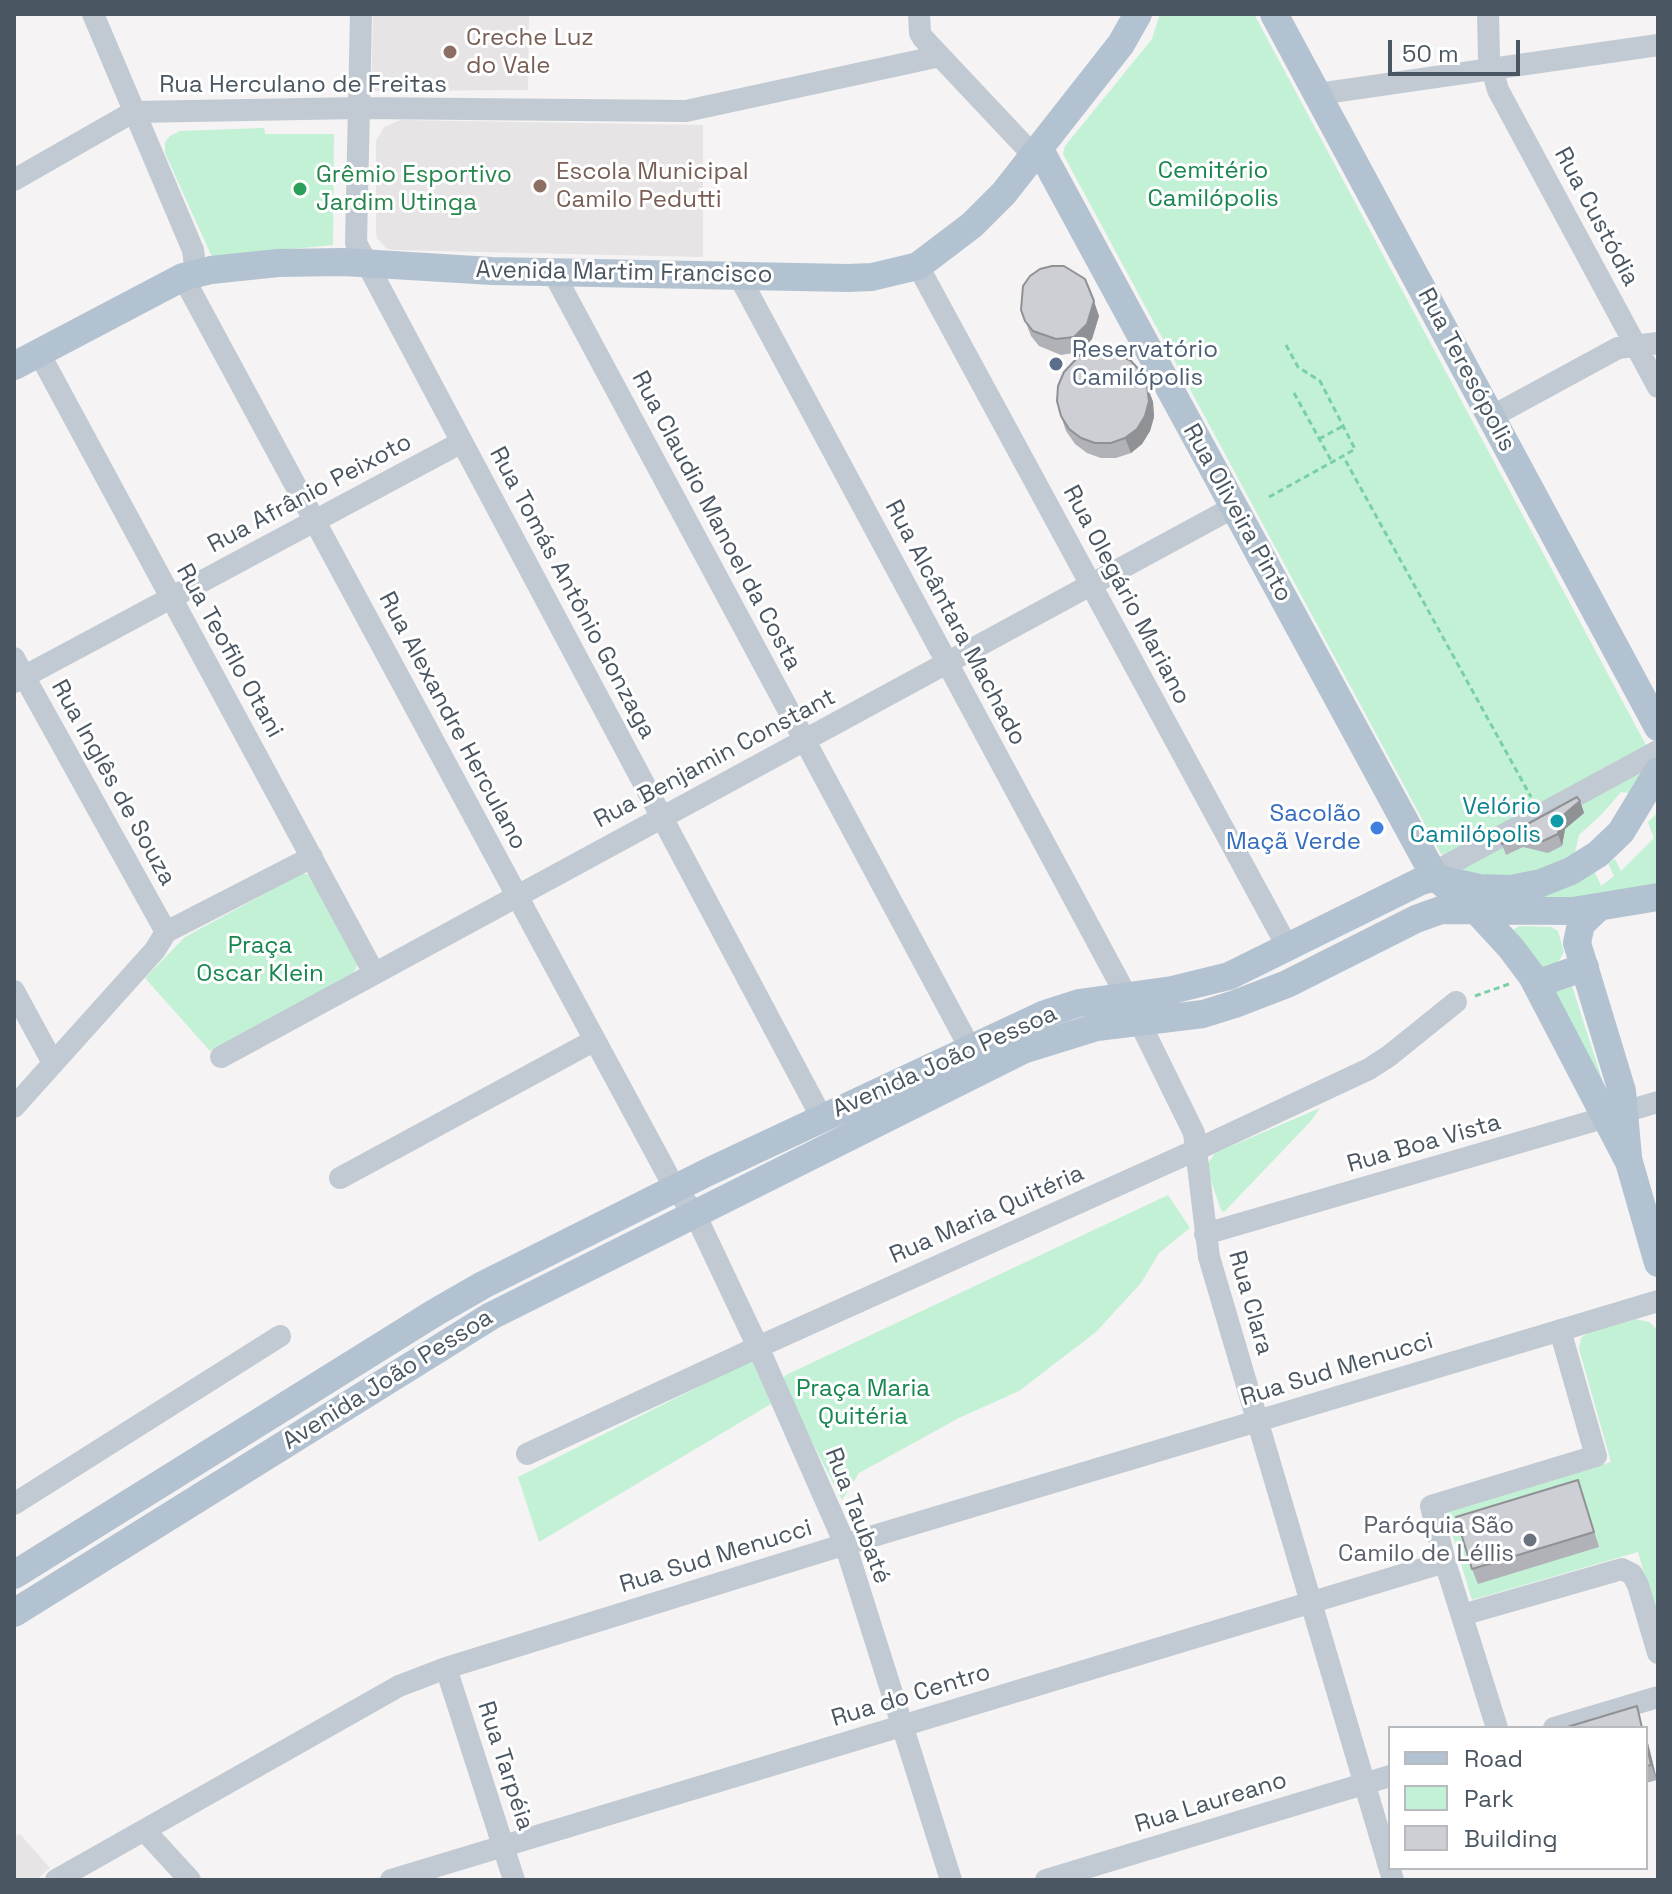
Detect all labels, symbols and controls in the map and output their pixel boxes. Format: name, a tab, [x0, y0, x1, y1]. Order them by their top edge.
place label: Creche Luz do Vale	[466, 24, 594, 80]
scale bar	[1392, 24, 1524, 74]
text: 50 m	[1402, 38, 1459, 69]
marker: Creche Luz do Vale	[441, 43, 459, 61]
street label: Rua Herculano de Freitas	[159, 71, 447, 99]
street label: Rua Custódia	[1547, 143, 1645, 291]
park label: Cemitério Camilópolis	[1147, 157, 1279, 213]
place label: Escola Municipal Camilo Pedutti	[556, 158, 749, 214]
place label: Grêmio Esportivo Jardim Utinga	[316, 161, 512, 217]
marker: Escola Municipal Camilo Pedutti	[531, 177, 549, 195]
marker: Grêmio Esportivo Jardim Utinga	[291, 180, 309, 198]
street label: Avenida Martim Francisco	[475, 256, 773, 290]
street label: Rua Teresópolis	[1411, 283, 1521, 457]
place label: Reservatório Camilópolis	[1072, 336, 1218, 392]
marker: Reservatório Camilópolis	[1047, 355, 1065, 373]
street label: Rua Claudio Manoel da Costa	[625, 366, 807, 676]
street label: Rua Oliveira Pinto	[1176, 419, 1298, 607]
street label: Rua Afrânio Peixoto	[203, 428, 417, 560]
street label: Rua Tomás Antônio Gonzaga	[483, 442, 661, 744]
street label: Rua Olegário Mariano	[1056, 481, 1196, 709]
street label: Rua Alcântara Machado	[878, 495, 1032, 751]
street label: Rua Teofilo Otani	[169, 559, 289, 743]
street label: Rua Alexandre Herculano	[372, 587, 532, 855]
street label: Rua Inglês de Souza	[44, 675, 182, 891]
street label: Rua Benjamin Constant	[589, 683, 841, 835]
place label: Velório Camilópolis	[1410, 793, 1541, 849]
place label: Sacolão Maçã Verde	[1226, 800, 1361, 856]
marker: Velório Camilópolis	[1548, 812, 1566, 830]
marker: Sacolão Maçã Verde	[1368, 819, 1386, 837]
park label: Praça Oscar Klein	[196, 932, 324, 988]
street label: Avenida João Pessoa	[828, 1000, 1062, 1124]
street label: Rua Boa Vista	[1344, 1108, 1504, 1180]
street label: Rua Maria Quitéria	[885, 1159, 1089, 1271]
street label: Rua Clara	[1221, 1247, 1279, 1359]
street label: Avenida João Pessoa	[278, 1304, 498, 1456]
street label: Rua Sud Menucci	[1237, 1327, 1437, 1413]
park label: Praça Maria Quitéria	[796, 1375, 930, 1431]
street label: Rua Taubaté	[818, 1444, 896, 1588]
place label: Paróquia São Camilo de Léllis	[1338, 1512, 1514, 1568]
street label: Rua Sud Menucci	[616, 1514, 816, 1600]
marker: Paróquia São Camilo de Léllis	[1521, 1531, 1539, 1549]
street label: Rua do Centro	[828, 1658, 994, 1734]
street label: Rua Tarpéia	[471, 1698, 539, 1834]
legend	[1388, 1726, 1648, 1870]
text: Road	[1464, 1743, 1523, 1774]
street label: Rua Laureano	[1132, 1766, 1290, 1840]
text: Park	[1464, 1783, 1514, 1814]
text: Building	[1464, 1823, 1558, 1854]

